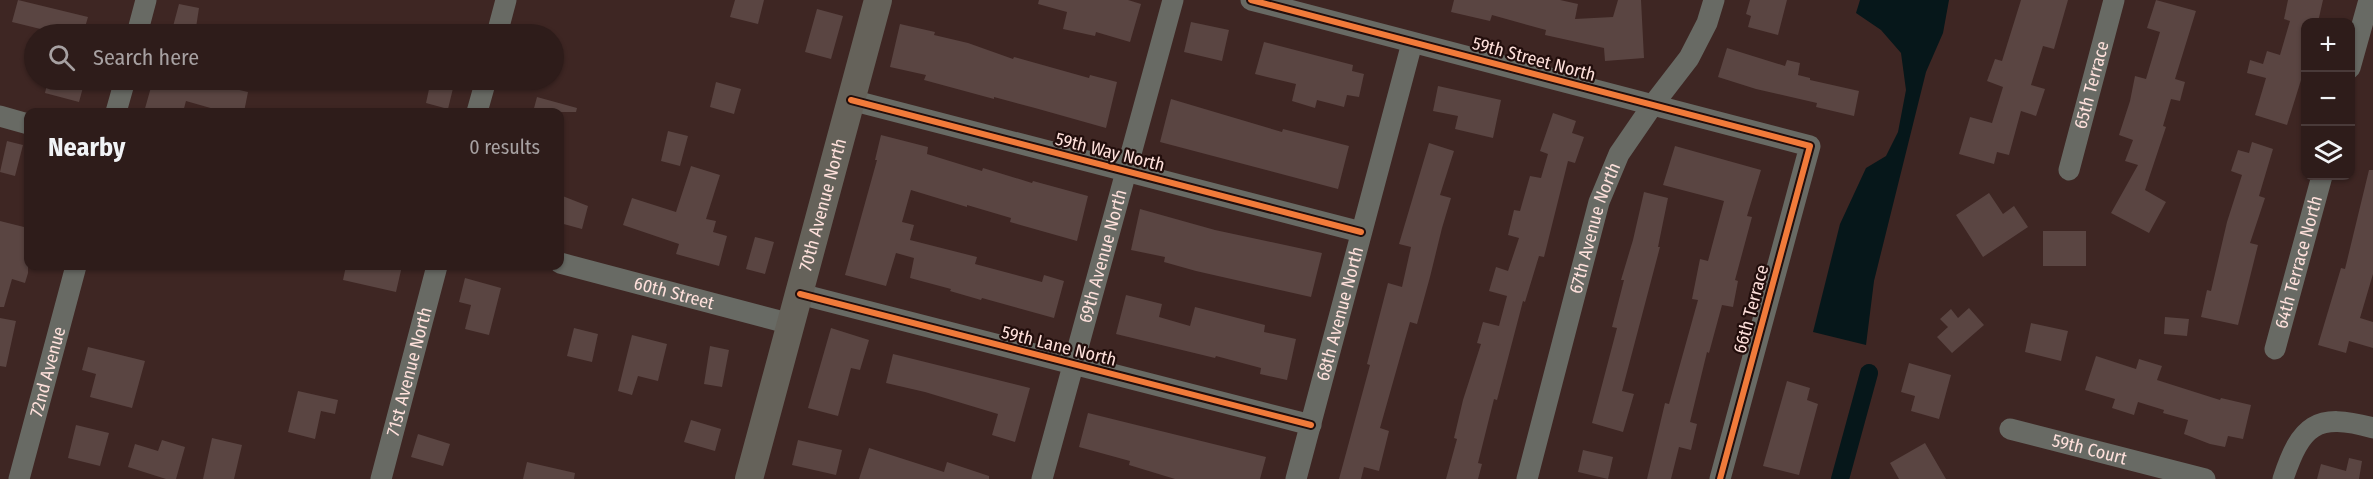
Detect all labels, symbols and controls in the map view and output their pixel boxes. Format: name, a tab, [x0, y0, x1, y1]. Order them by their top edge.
map controls	[2301, 18, 2355, 180]
button: +	[2301, 18, 2355, 72]
search box	[24, 24, 564, 90]
street label: 59th Street North	[1470, 32, 1598, 86]
street label: 65th Terrace	[2069, 39, 2114, 131]
icon: search	[45, 41, 78, 74]
text: Search here	[93, 44, 199, 71]
button: −	[2301, 72, 2355, 126]
button: layers	[2301, 126, 2355, 180]
street label: 59th Way North	[1053, 128, 1167, 176]
text: Nearby	[48, 132, 125, 163]
text: 0 results	[469, 135, 540, 159]
street label: 70th Avenue North	[794, 136, 851, 274]
street label: 67th Avenue North	[1565, 159, 1625, 296]
street label: 69th Avenue North	[1074, 187, 1132, 325]
street label: 64th Terrace North	[2270, 193, 2327, 331]
street label: 68th Avenue North	[1312, 244, 1368, 383]
street label: 66th Terrace	[1729, 262, 1773, 356]
street label: 60th Street	[632, 272, 717, 314]
street label: 71st Avenue North	[382, 305, 437, 438]
street label: 59th Lane North	[999, 321, 1119, 371]
street label: 72nd Avenue	[25, 324, 70, 419]
street label: 59th Court	[2050, 429, 2129, 470]

